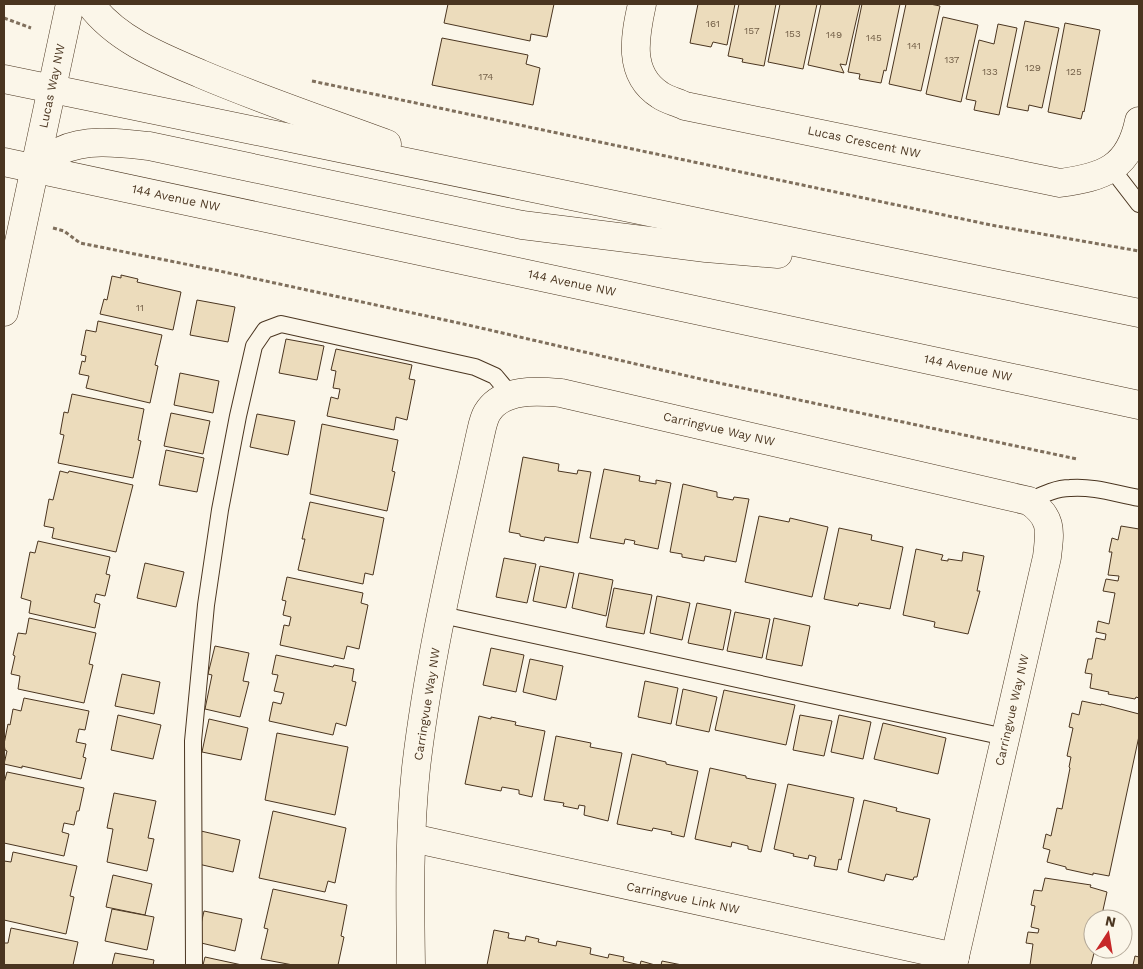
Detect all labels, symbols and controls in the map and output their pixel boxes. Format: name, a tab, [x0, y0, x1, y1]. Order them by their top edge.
house number: 161	[706, 18, 720, 29]
house number: 157	[744, 25, 760, 36]
house number: 153	[785, 28, 801, 39]
house number: 149	[826, 29, 842, 40]
house number: 145	[866, 32, 882, 43]
house number: 141	[907, 40, 921, 51]
street label: Lucas Way NW	[36, 42, 68, 129]
house number: 137	[945, 54, 960, 65]
house number: 129	[1025, 62, 1041, 73]
house number: 133	[982, 66, 998, 77]
house number: 125	[1066, 66, 1082, 77]
house number: 174	[479, 71, 493, 82]
street label: Lucas Crescent NW	[806, 123, 922, 161]
street label: 144 Avenue NW	[131, 182, 222, 214]
street label: 144 Avenue NW	[527, 267, 618, 299]
house number: 11	[136, 302, 144, 313]
street label: 144 Avenue NW	[923, 352, 1014, 384]
street label: Carringvue Way NW	[662, 409, 777, 449]
street label: Carringvue Way NW	[411, 646, 443, 761]
street label: Carringvue Way NW	[992, 652, 1032, 767]
street label: Carringvue Link NW	[625, 879, 741, 917]
north arrow	[1083, 909, 1133, 959]
text: N	[1104, 912, 1117, 930]

